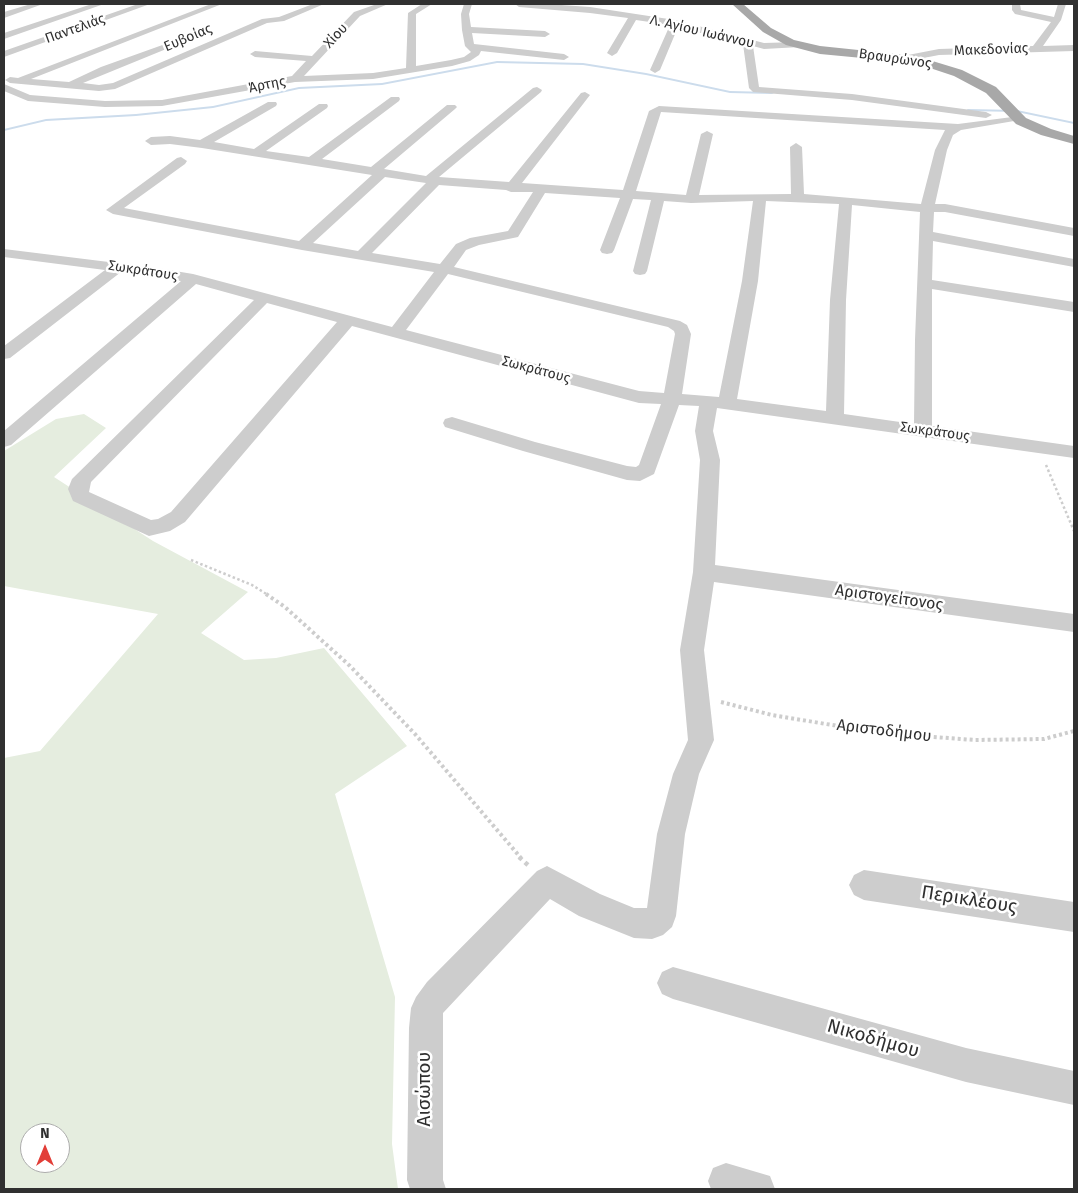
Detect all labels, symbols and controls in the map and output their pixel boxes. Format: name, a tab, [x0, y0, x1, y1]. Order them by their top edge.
street label: Παντελιάς	[43, 10, 107, 48]
street label: Λ. Αγίου Ιωάννου	[648, 12, 756, 52]
street label: Ευβοίας	[161, 20, 215, 56]
street label: Χίου	[320, 20, 352, 52]
street label: Μακεδονίας	[954, 40, 1028, 60]
street label: Βραυρώνος	[858, 46, 932, 72]
street label: Άρτης	[247, 73, 287, 97]
street label: Σωκράτους	[107, 257, 179, 285]
street label: Σωκράτους	[500, 353, 572, 387]
street label: Σωκράτους	[899, 419, 971, 445]
street label: Αριστογείτονος	[834, 581, 944, 615]
street label: Αριστοδήμου	[836, 716, 932, 746]
street label: Περικλέους	[919, 881, 1019, 919]
street label: Νικοδήμου	[824, 1015, 922, 1063]
street label: Αισώπου	[414, 1052, 436, 1126]
north arrow	[20, 1123, 70, 1173]
text: N	[40, 1125, 50, 1142]

